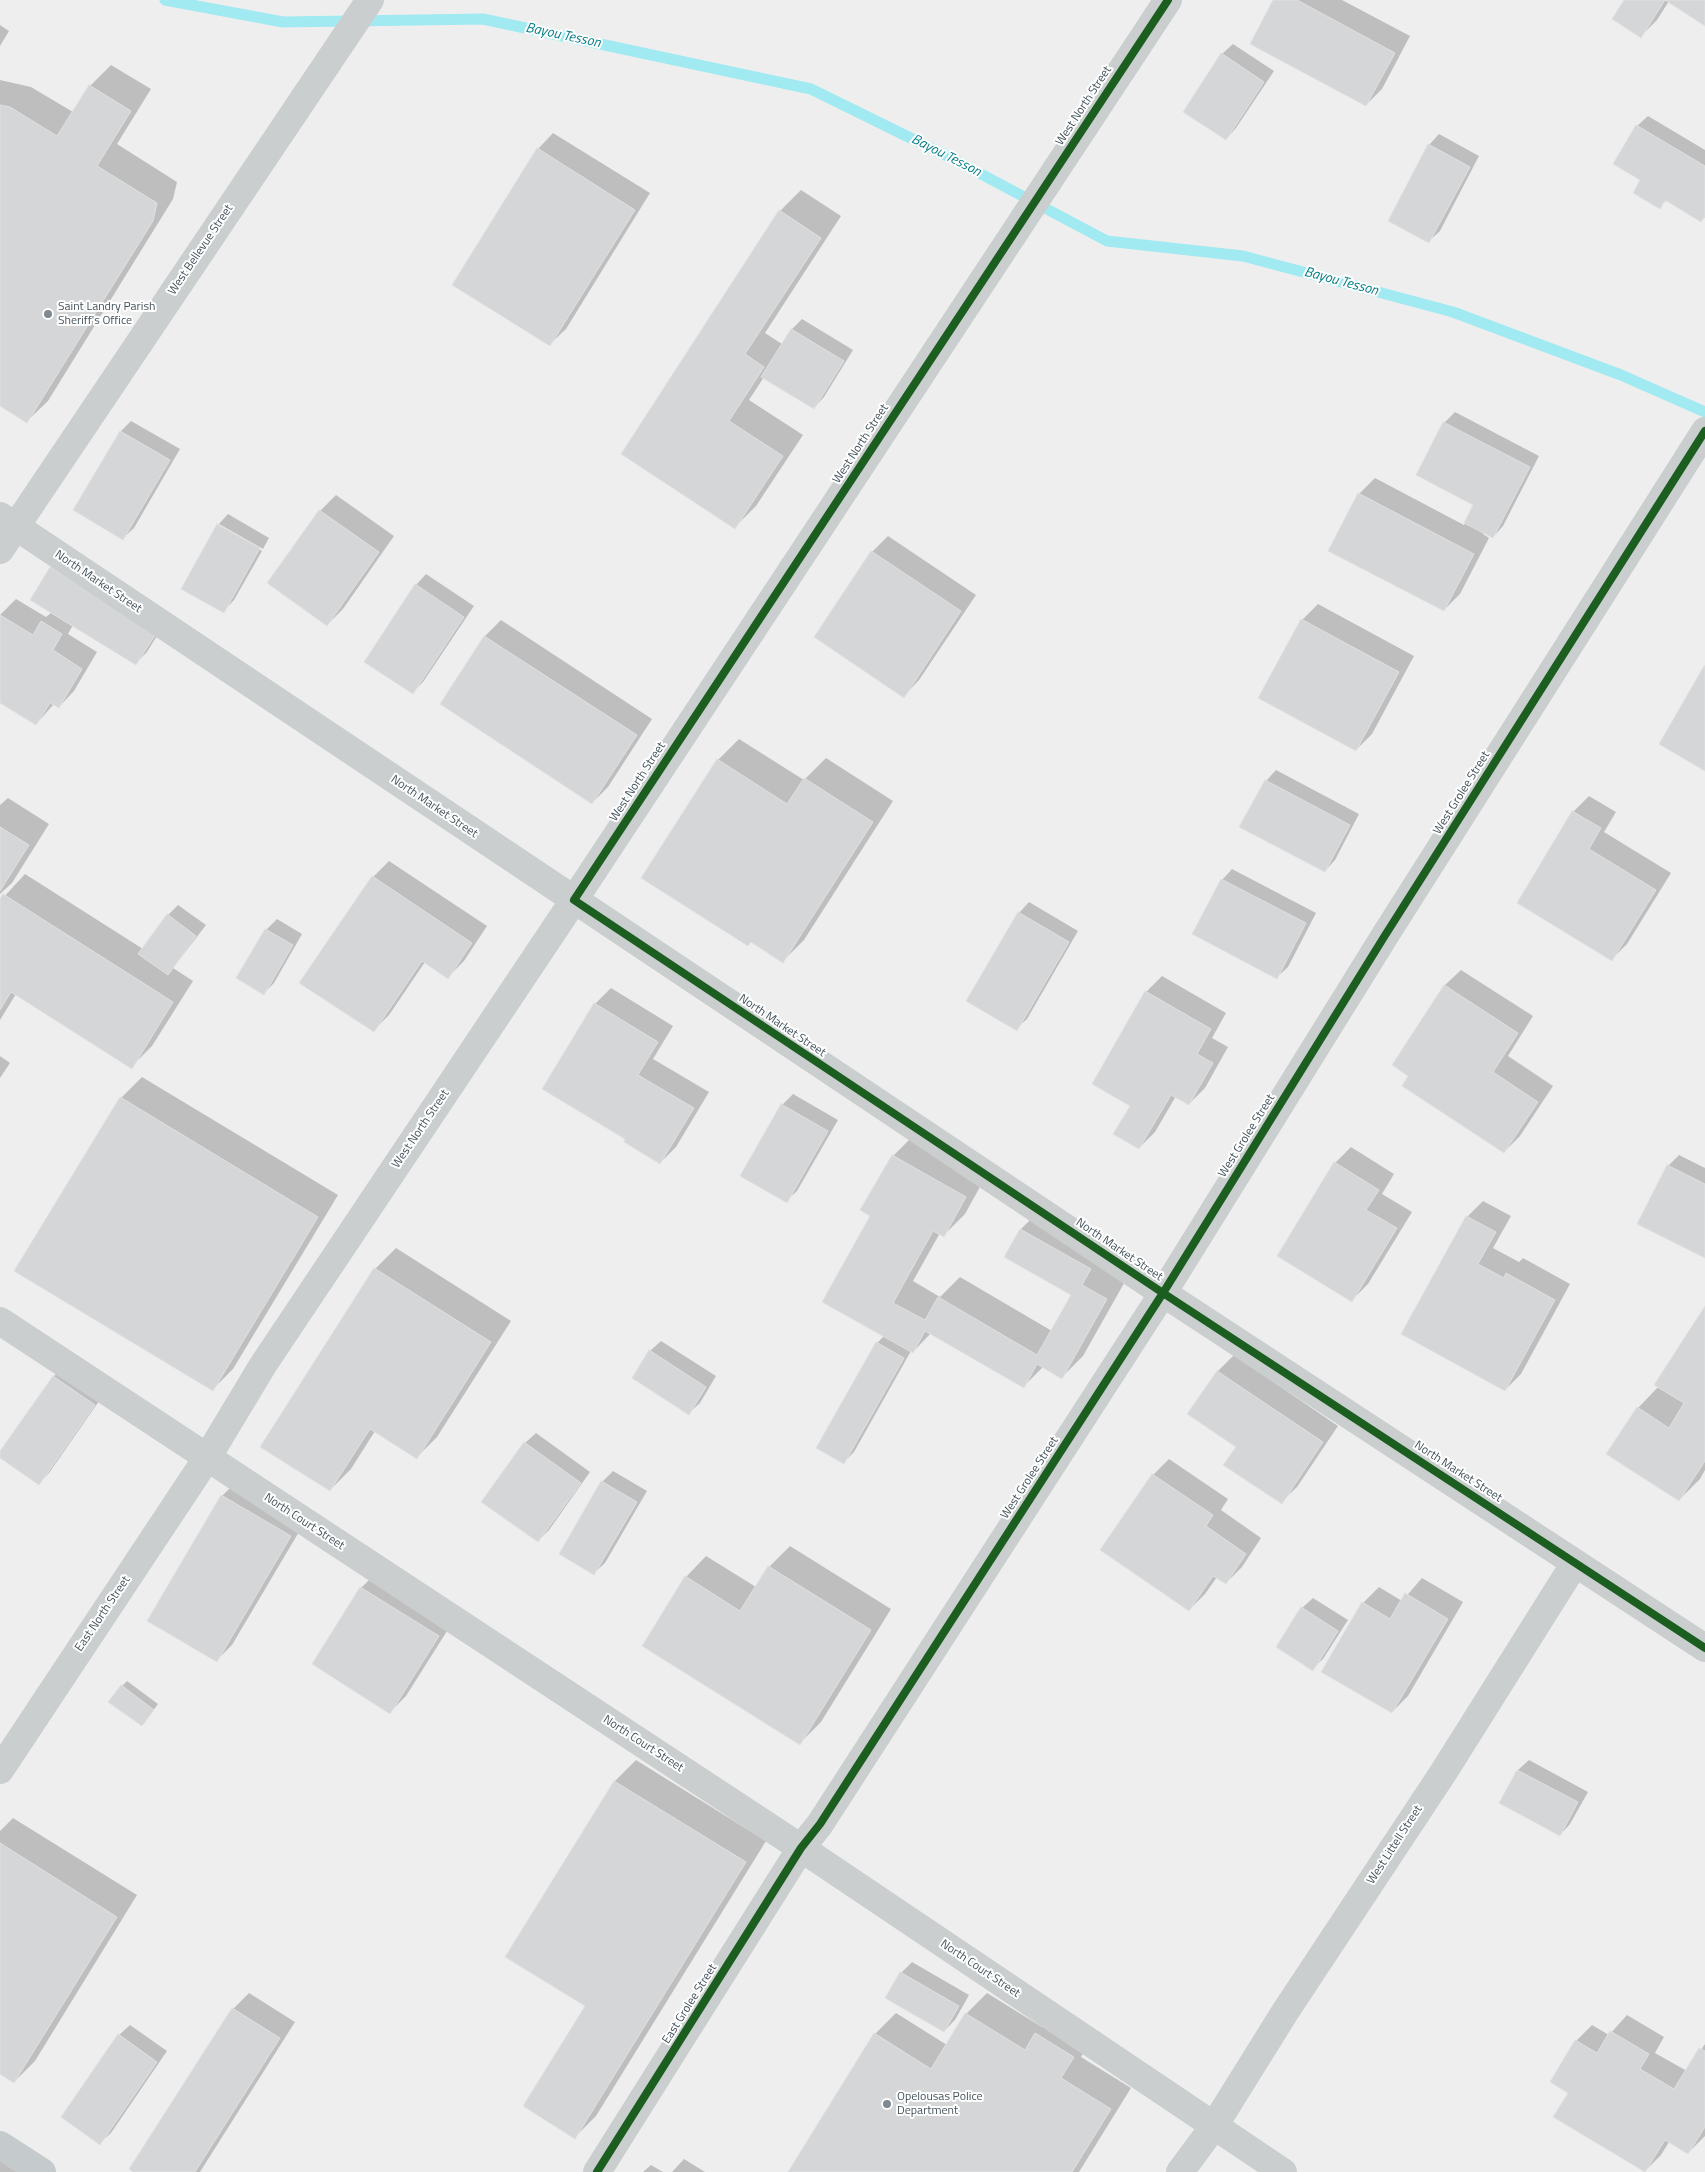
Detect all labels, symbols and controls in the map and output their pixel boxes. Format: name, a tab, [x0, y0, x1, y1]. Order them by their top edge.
water label: Bayou Tesson	[524, 20, 602, 52]
street label: West North Street	[1053, 64, 1115, 148]
water label: Bayou Tesson	[908, 131, 984, 181]
street label: West Bellevue Street	[165, 202, 237, 298]
water label: Bayou Tesson	[1302, 264, 1380, 300]
place label: Saint Landry Parish Sheriff's Office	[58, 300, 155, 328]
marker: Saint Landry Parish Sheriff's Office	[42, 308, 54, 320]
street label: West North Street	[830, 402, 892, 486]
street label: North Market Street	[52, 548, 144, 616]
street label: West North Street	[607, 740, 669, 824]
street label: West Grolee Street	[1431, 749, 1493, 837]
street label: North Market Street	[388, 773, 480, 841]
street label: North Market Street	[736, 992, 828, 1060]
street label: West North Street	[389, 1087, 453, 1171]
street label: West Grolee Street	[1216, 1092, 1278, 1180]
street label: North Market Street	[1073, 1216, 1165, 1284]
street label: West Grolee Street	[998, 1434, 1062, 1522]
street label: North Market Street	[1412, 1438, 1504, 1506]
street label: North Court Street	[261, 1491, 347, 1553]
street label: East North Street	[72, 1574, 134, 1654]
street label: North Court Street	[600, 1713, 686, 1775]
street label: West Littell Street	[1364, 1803, 1426, 1887]
street label: North Court Street	[937, 1937, 1023, 2001]
street label: East Grolee Street	[660, 1961, 720, 2047]
place label: Opelousas Police Department	[897, 2090, 983, 2118]
marker: Opelousas Police Department	[881, 2098, 893, 2110]

